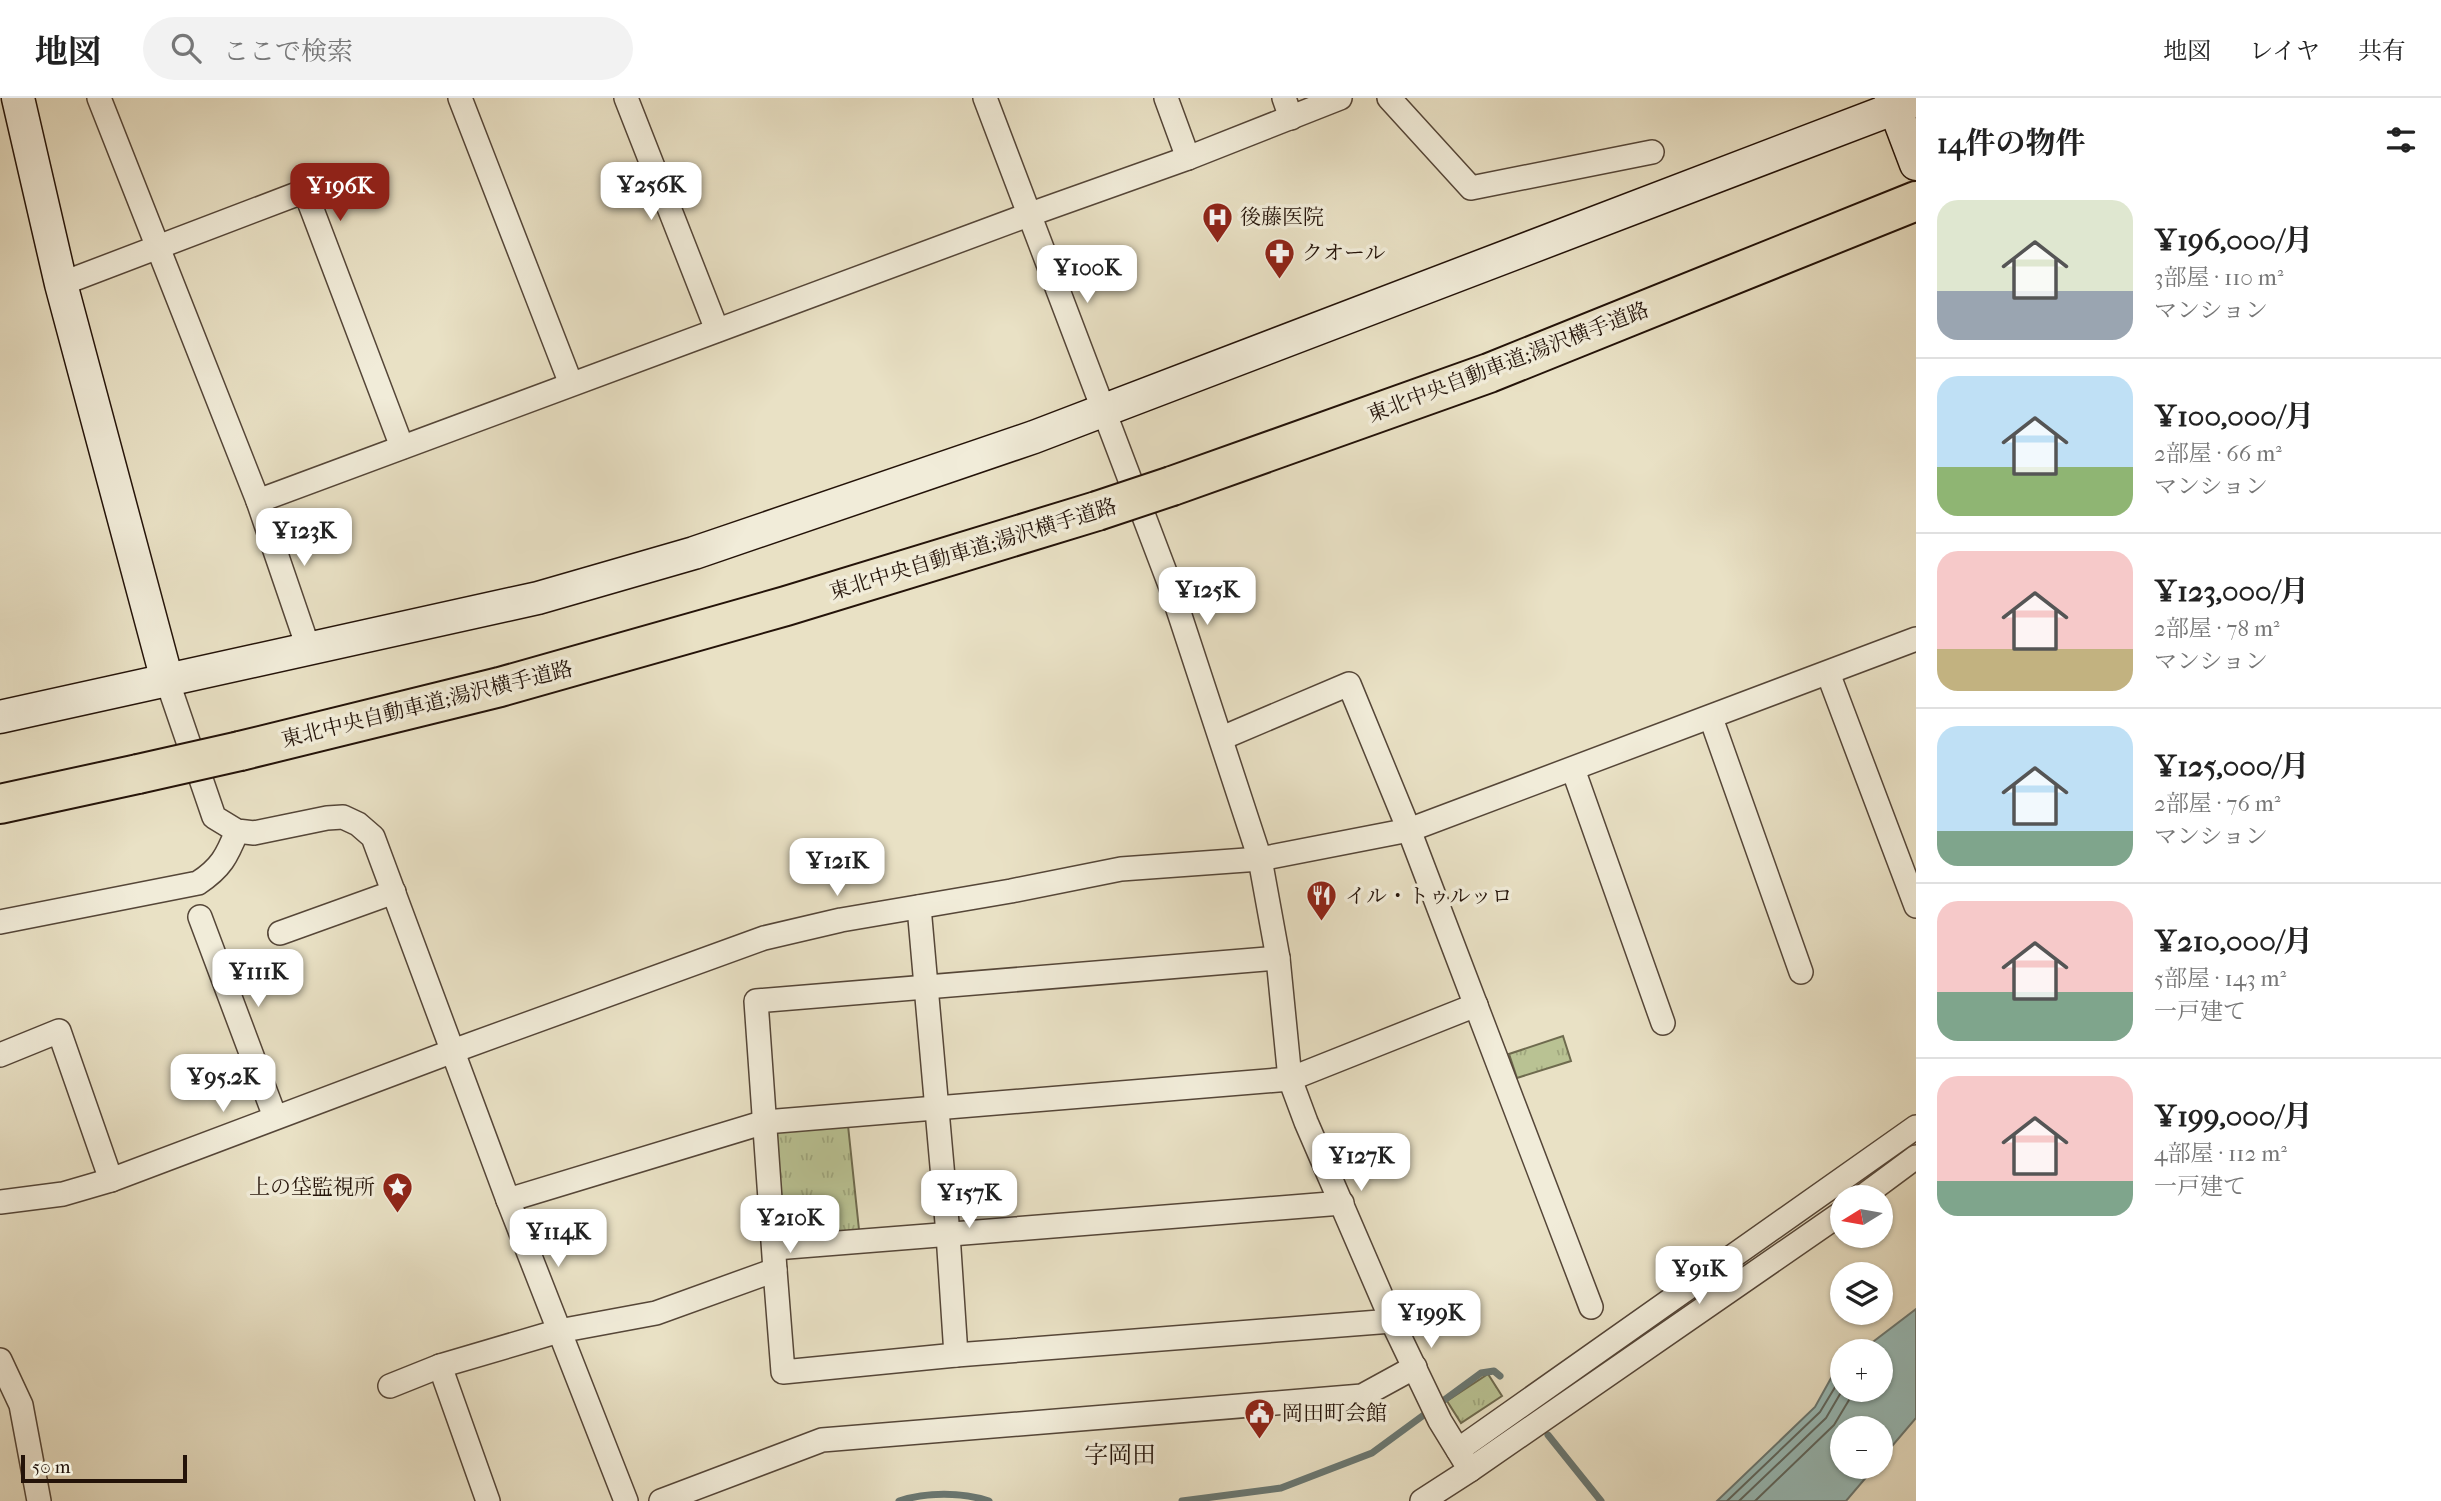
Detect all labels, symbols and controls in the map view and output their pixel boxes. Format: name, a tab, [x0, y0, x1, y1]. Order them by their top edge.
search box	[143, 17, 633, 80]
icon: search	[167, 29, 205, 67]
text: 地図	[35, 33, 101, 72]
text: ここで検索	[223, 36, 353, 67]
text: 地図	[2163, 37, 2211, 65]
text: レイヤ	[2249, 37, 2320, 65]
text: 共有	[2358, 37, 2406, 65]
icon: filters	[2382, 121, 2420, 159]
text: 14件の物件	[1937, 126, 2085, 161]
pin: ¥256K	[602, 162, 700, 222]
pin: ¥196K	[291, 164, 389, 223]
text: ¥256K	[617, 171, 685, 198]
text: ¥196K	[306, 172, 374, 199]
hospital icon: 後藤医院	[1200, 200, 1234, 244]
place label: 後藤医院	[1240, 205, 1324, 229]
text: ¥196,000/月	[2154, 223, 2313, 258]
icon: home	[1993, 228, 2077, 312]
pharmacy icon: クオール	[1262, 236, 1296, 280]
place label: クオール	[1302, 241, 1386, 265]
pin: ¥100K	[1038, 246, 1136, 305]
text: ¥100K	[1053, 254, 1121, 281]
text: 3部屋 · 110 m²	[2154, 264, 2283, 291]
street label: 東北中央自動車道;湯沢横手道路	[1364, 297, 1652, 427]
text: マンション	[2154, 297, 2268, 324]
text: ¥100,000/月	[2154, 399, 2314, 434]
icon: home	[1993, 404, 2077, 488]
text: 2部屋 · 66 m²	[2154, 440, 2282, 467]
text: マンション	[2154, 473, 2268, 500]
street label: 東北中央自動車道;湯沢横手道路	[826, 494, 1120, 604]
pin: ¥123K	[255, 508, 353, 568]
text: ¥123K	[272, 517, 336, 544]
pin: ¥125K	[1158, 568, 1256, 627]
text: ¥123,000/月	[2154, 574, 2309, 609]
text: ¥125K	[1175, 576, 1239, 603]
icon: home	[1993, 579, 2077, 663]
text: 2部屋 · 78 m²	[2154, 615, 2280, 642]
text: マンション	[2154, 648, 2268, 675]
street label: 東北中央自動車道;湯沢横手道路	[279, 656, 575, 752]
text: ¥125,000/月	[2154, 749, 2310, 784]
icon: home	[1993, 754, 2077, 838]
text: 2部屋 · 76 m²	[2154, 790, 2280, 817]
text: マンション	[2154, 823, 2268, 850]
pin: ¥121K	[788, 838, 886, 898]
text: ¥121K	[806, 847, 868, 874]
restaurant icon: イル・トゥルッロ	[1305, 879, 1339, 923]
place label: イル・トゥルッロ	[1345, 884, 1512, 908]
text: ¥210,000/月	[2154, 924, 2313, 959]
icon: home	[1993, 929, 2077, 1013]
pin: ¥111K	[209, 950, 307, 1009]
text: ¥111K	[228, 958, 288, 985]
text: 5部屋 · 143 m²	[2154, 965, 2286, 992]
text: 一戸建て	[2154, 998, 2246, 1025]
pin: ¥95.2K	[166, 1054, 280, 1114]
text: ¥95.2K	[187, 1063, 259, 1090]
text: ¥199,000/月	[2154, 1099, 2313, 1134]
icon: home	[1993, 1104, 2077, 1188]
pin: ¥127K	[1312, 1134, 1410, 1193]
text: 4部屋 · 112 m²	[2154, 1140, 2287, 1167]
text: ¥127K	[1328, 1142, 1394, 1169]
place icon: 上の垈監視所	[381, 1170, 415, 1214]
pin: ¥157K	[920, 1170, 1018, 1230]
text: 一戸建て	[2154, 1173, 2246, 1200]
place label: 上の垈監視所	[249, 1175, 375, 1199]
text: ¥157K	[937, 1179, 1001, 1206]
north arrow	[1830, 1185, 1894, 1248]
map controls	[1830, 1185, 1893, 1479]
pin: ¥210K	[741, 1196, 839, 1255]
text: ¥210K	[756, 1204, 824, 1231]
pin: ¥114K	[509, 1210, 607, 1269]
text: ¥114K	[526, 1218, 590, 1245]
pin: ¥91K	[1658, 1246, 1740, 1306]
text: ¥91K	[1672, 1255, 1726, 1282]
button: layers	[1830, 1262, 1893, 1325]
pin: ¥199K	[1382, 1290, 1480, 1350]
text: ¥199K	[1398, 1299, 1464, 1326]
button: +	[1830, 1339, 1893, 1402]
public building icon: 岡田町会館	[1242, 1396, 1276, 1440]
place label: 岡田町会館	[1282, 1401, 1387, 1425]
button: −	[1830, 1416, 1893, 1479]
district label: 字岡田	[1084, 1441, 1156, 1469]
scale bar	[21, 1452, 187, 1484]
text: 50 m	[32, 1456, 71, 1478]

